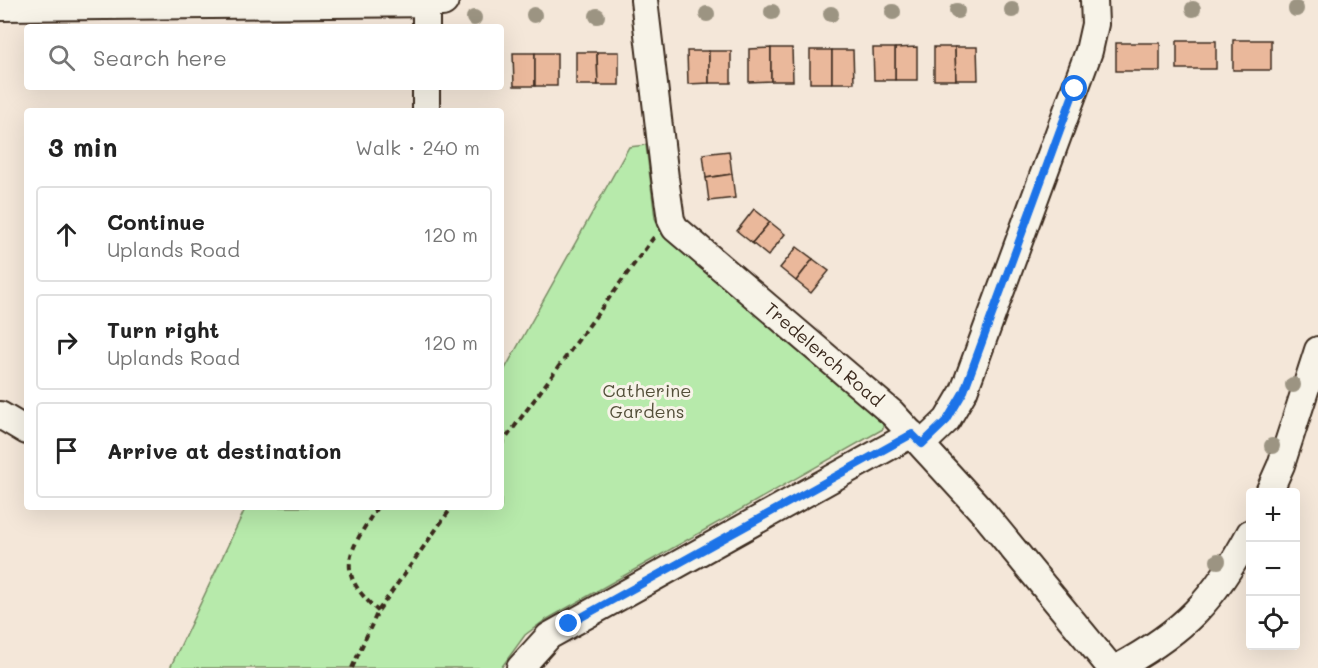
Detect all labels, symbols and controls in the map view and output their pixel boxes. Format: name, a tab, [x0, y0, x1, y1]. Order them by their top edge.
search box	[24, 24, 504, 90]
icon: search	[45, 41, 78, 74]
text: Search here	[93, 43, 227, 72]
route start	[1061, 75, 1087, 101]
text: 3 min	[48, 130, 117, 164]
text: Walk · 240 m	[355, 134, 480, 160]
text: Continue	[107, 207, 205, 236]
icon: ahead	[50, 218, 83, 251]
text: 120 m	[423, 221, 478, 247]
text: Uplands Road	[107, 236, 240, 262]
street label: Tredelerch Road	[760, 297, 889, 411]
text: Turn right	[107, 315, 219, 344]
icon: right	[50, 326, 83, 359]
text: 120 m	[423, 329, 478, 355]
text: Uplands Road	[107, 344, 240, 370]
park label: Catherine Gardens	[603, 378, 691, 423]
icon: arrive	[50, 434, 83, 467]
text: Arrive at destination	[107, 436, 342, 465]
map controls	[1246, 488, 1300, 650]
button: +	[1246, 488, 1300, 542]
button: −	[1246, 542, 1300, 596]
button: locate	[1246, 596, 1300, 650]
route end	[555, 610, 581, 636]

